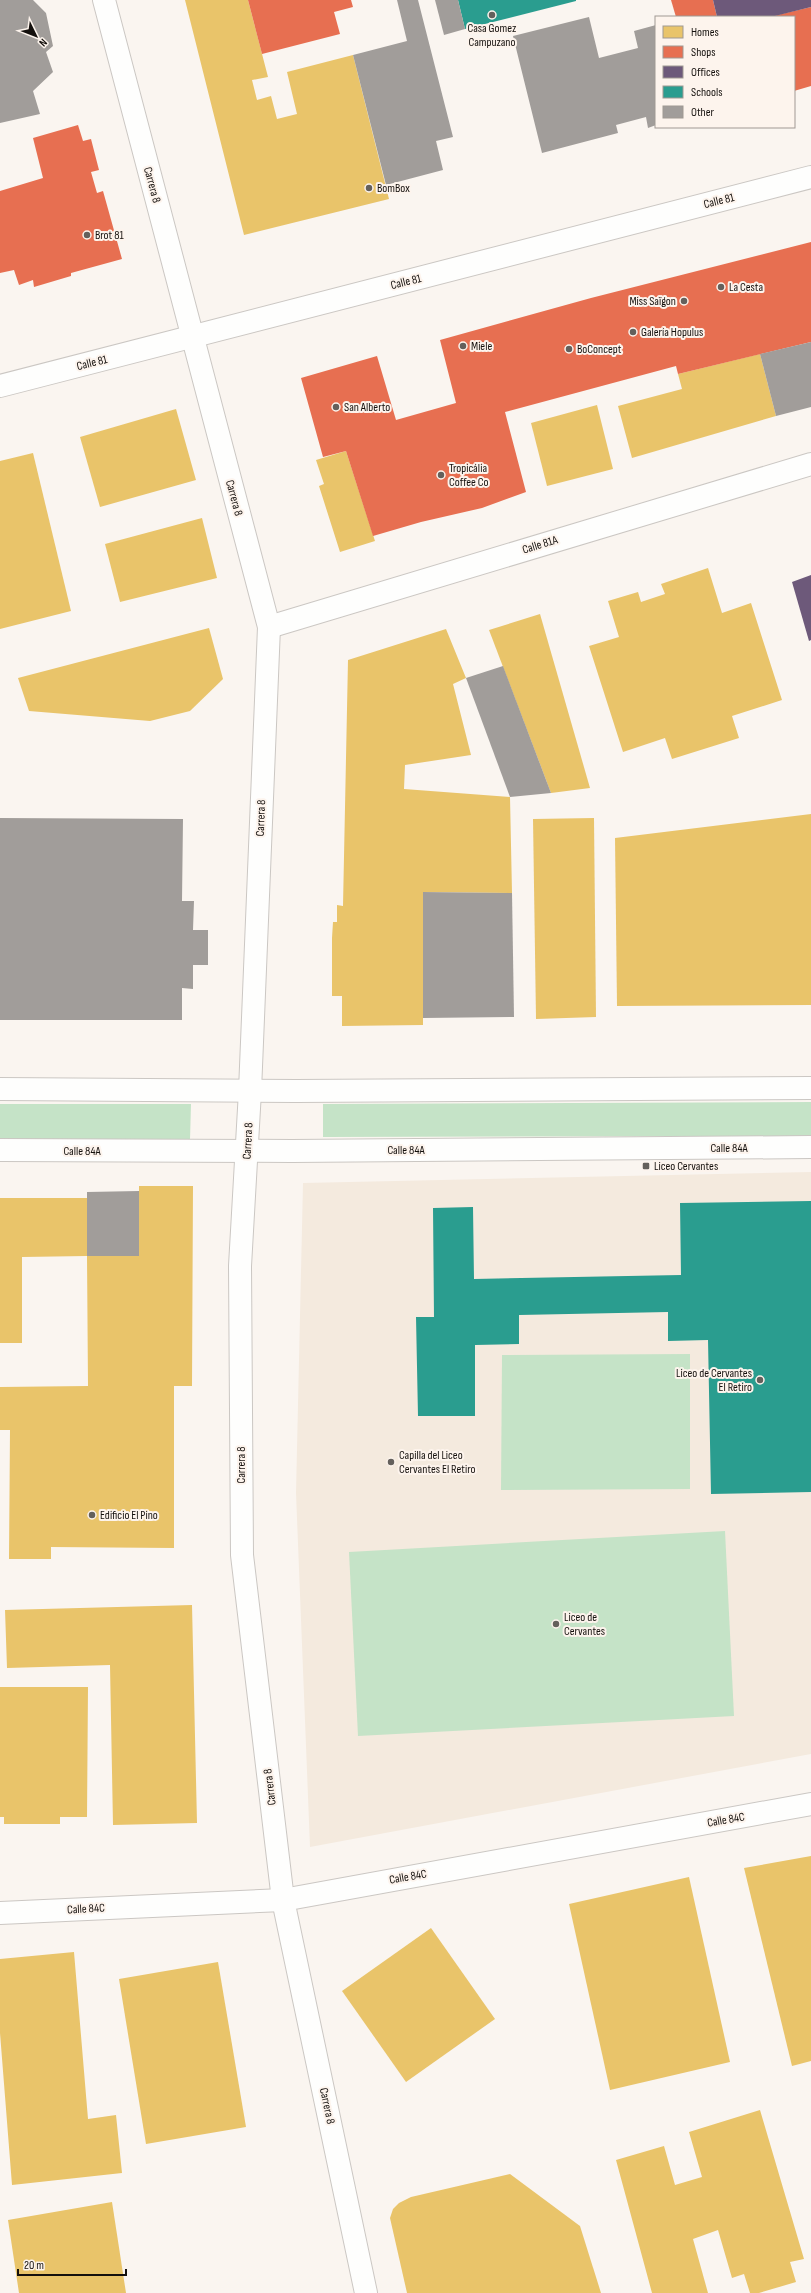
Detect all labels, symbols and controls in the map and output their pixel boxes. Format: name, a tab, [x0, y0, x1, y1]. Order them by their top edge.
marker: Casa Gomez Campuzano	[487, 10, 497, 20]
north arrow	[16, 16, 56, 56]
legend	[655, 16, 795, 128]
place label: Casa Gomez Campuzano	[468, 21, 517, 50]
text: Homes	[691, 25, 719, 40]
text: N	[36, 36, 50, 49]
text: Shops	[691, 45, 716, 60]
text: Offices	[691, 65, 720, 80]
text: Schools	[691, 85, 723, 100]
text: Other	[691, 105, 715, 120]
street label: Carrera 8	[140, 165, 164, 205]
place label: BomBox	[377, 181, 410, 196]
marker: BomBox	[364, 183, 374, 193]
street label: Calle 81	[702, 190, 737, 212]
place label: Brot 81	[95, 228, 124, 243]
marker: Brot 81	[82, 230, 92, 240]
street label: Calle 81	[389, 271, 424, 293]
place label: La Cesta	[729, 280, 763, 295]
marker: La Cesta	[716, 282, 726, 292]
place label: Miss Saïgon	[629, 294, 676, 309]
marker: Miss Saïgon	[679, 296, 689, 306]
place label: Galería Hopulus	[641, 325, 703, 340]
marker: Galería Hopulus	[628, 327, 638, 337]
place label: Miele	[471, 339, 492, 354]
marker: Miele	[458, 341, 468, 351]
place label: BoConcept	[577, 342, 622, 357]
marker: BoConcept	[564, 344, 574, 354]
street label: Calle 81	[75, 352, 110, 374]
place label: San Alberto	[344, 400, 390, 415]
marker: San Alberto	[331, 402, 341, 412]
place label: Tropicália Coffee Co	[449, 461, 489, 490]
marker: Tropicália Coffee Co	[436, 470, 446, 480]
street label: Carrera 8	[222, 478, 246, 518]
street label: Calle 81A	[520, 532, 560, 557]
street label: Carrera 8	[253, 799, 269, 837]
street label: Carrera 8	[240, 1122, 256, 1160]
street label: Calle 84A	[710, 1141, 748, 1156]
street label: Calle 84A	[387, 1143, 425, 1158]
street label: Calle 84A	[63, 1144, 101, 1159]
place label: Liceo Cervantes	[654, 1159, 718, 1174]
marker: Liceo Cervantes	[641, 1161, 651, 1171]
place label: Liceo de Cervantes El Retiro	[676, 1366, 752, 1395]
marker: Liceo de Cervantes El Retiro	[755, 1375, 765, 1385]
street label: Carrera 8	[234, 1447, 249, 1483]
place label: Capilla del Liceo Cervantes El Retiro	[399, 1448, 475, 1477]
marker: Capilla del Liceo Cervantes El Retiro	[386, 1457, 396, 1467]
place label: Edificio El Pino	[100, 1508, 158, 1523]
marker: Edificio El Pino	[87, 1510, 97, 1520]
place label: Liceo de Cervantes	[564, 1610, 605, 1639]
marker: Liceo de Cervantes	[551, 1619, 561, 1629]
street label: Carrera 8	[260, 1768, 280, 1806]
street label: Calle 84C	[706, 1809, 746, 1831]
street label: Calle 84C	[388, 1866, 428, 1888]
street label: Calle 84C	[67, 1901, 105, 1917]
street label: Carrera 8	[316, 2086, 338, 2126]
scale bar	[18, 2251, 126, 2277]
text: 20 m	[24, 2258, 44, 2273]

